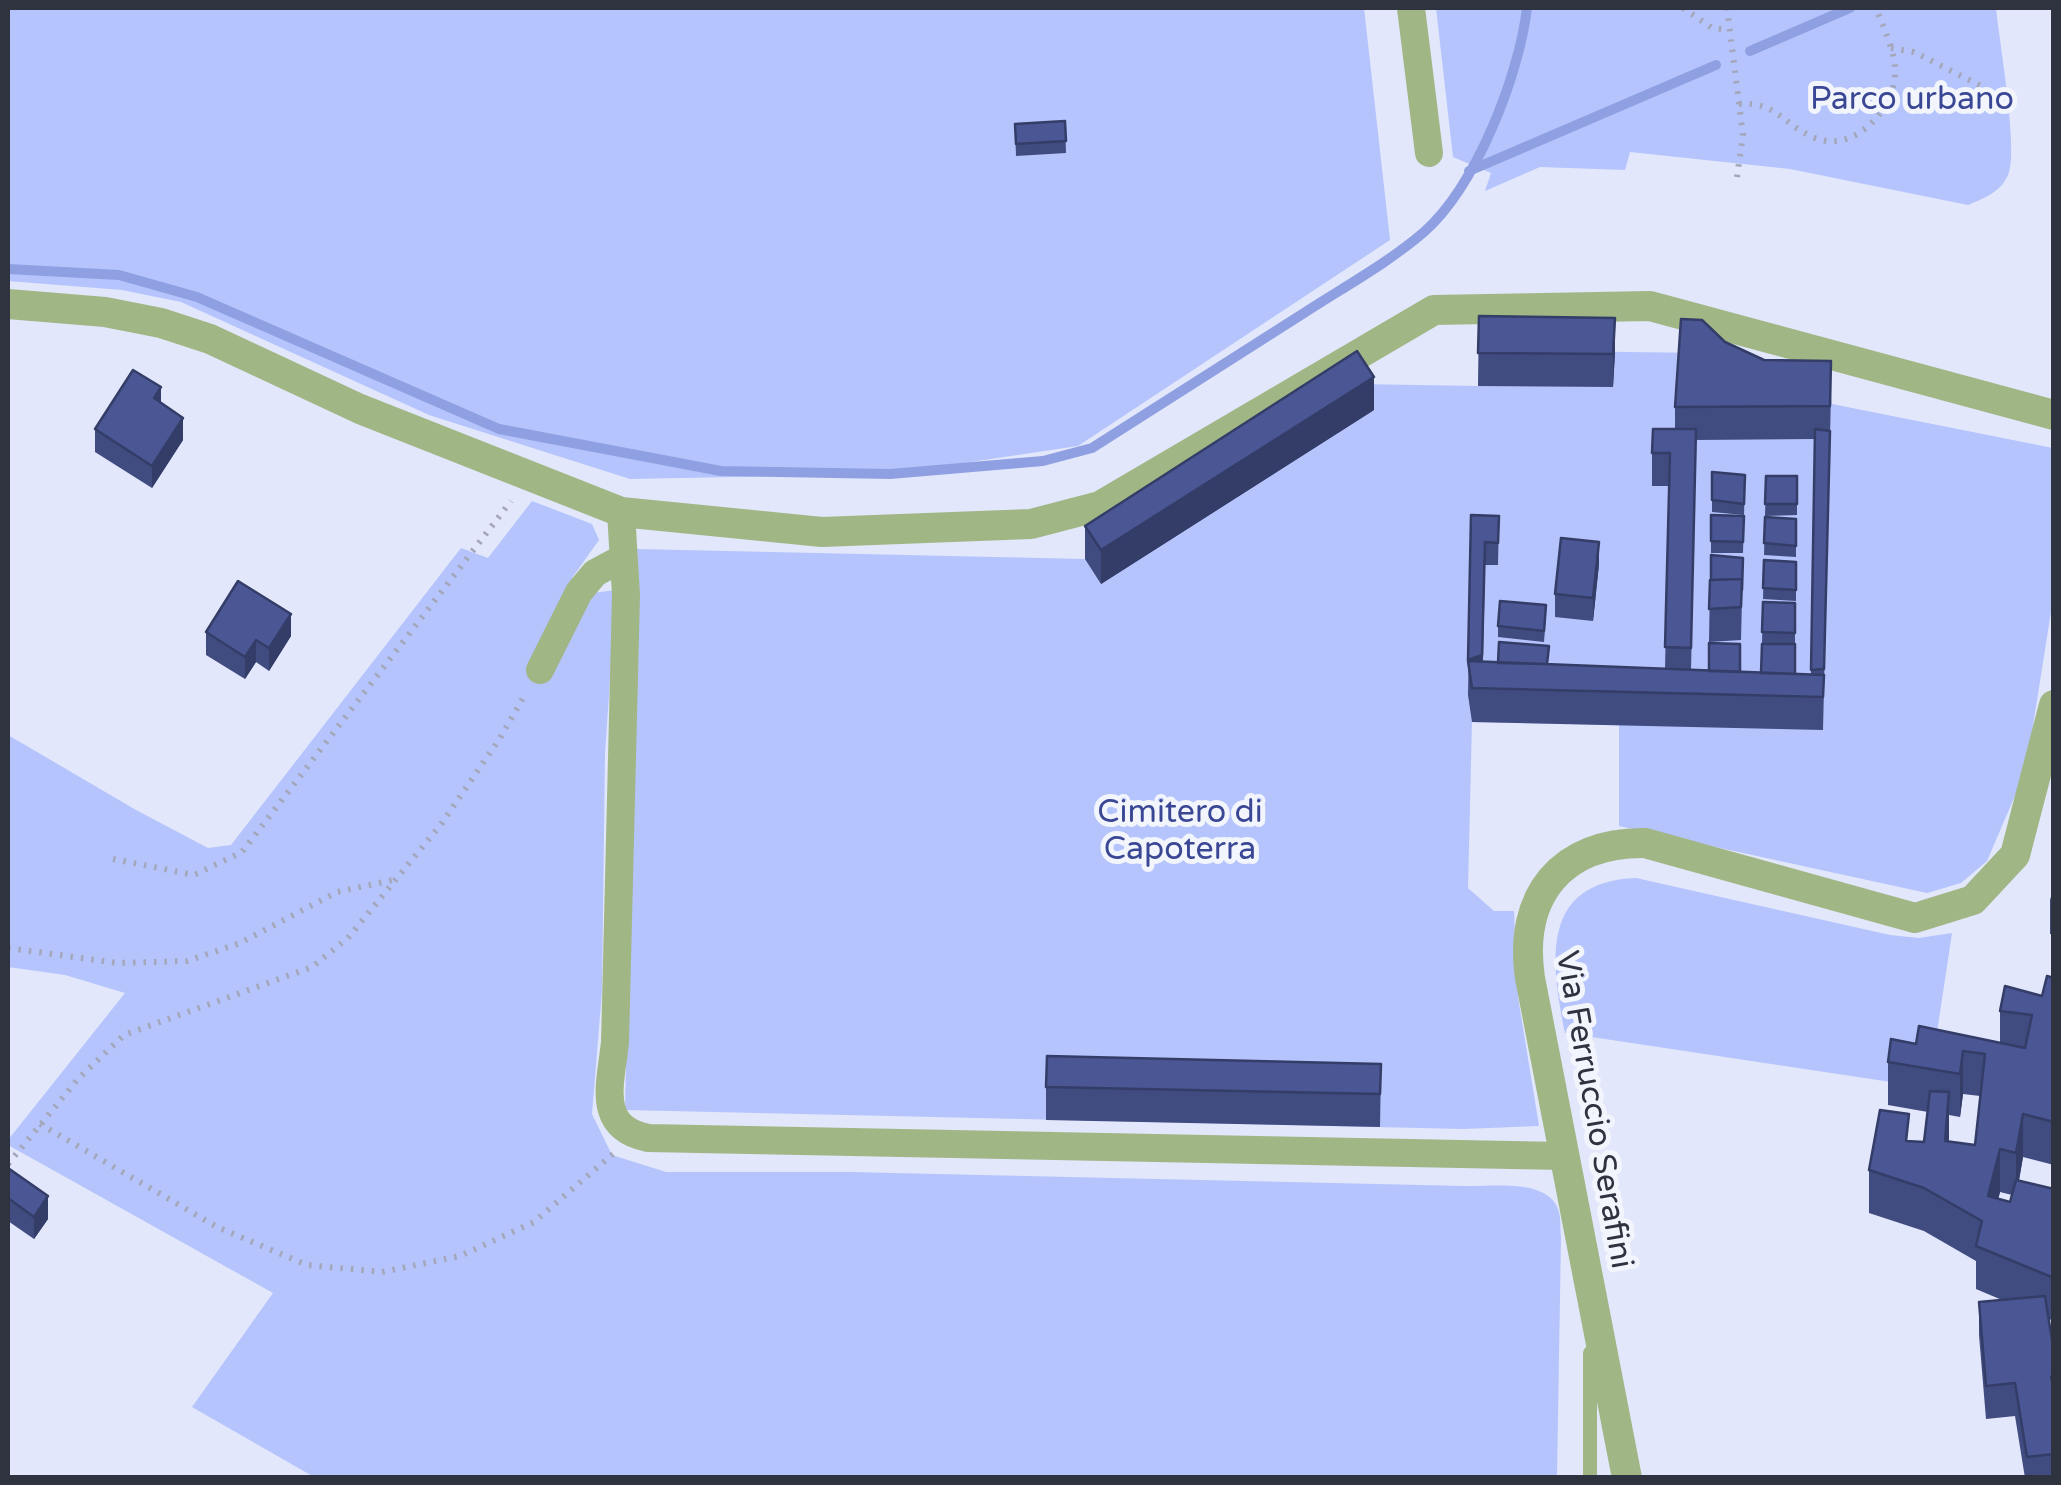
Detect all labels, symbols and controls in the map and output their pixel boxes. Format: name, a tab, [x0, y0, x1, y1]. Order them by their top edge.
park label: Parco urbano	[1810, 82, 2014, 120]
park label: Cimitero di Capoterra	[1097, 795, 1263, 870]
street label: Via Ferruccio Serafini	[1546, 948, 1640, 1272]

